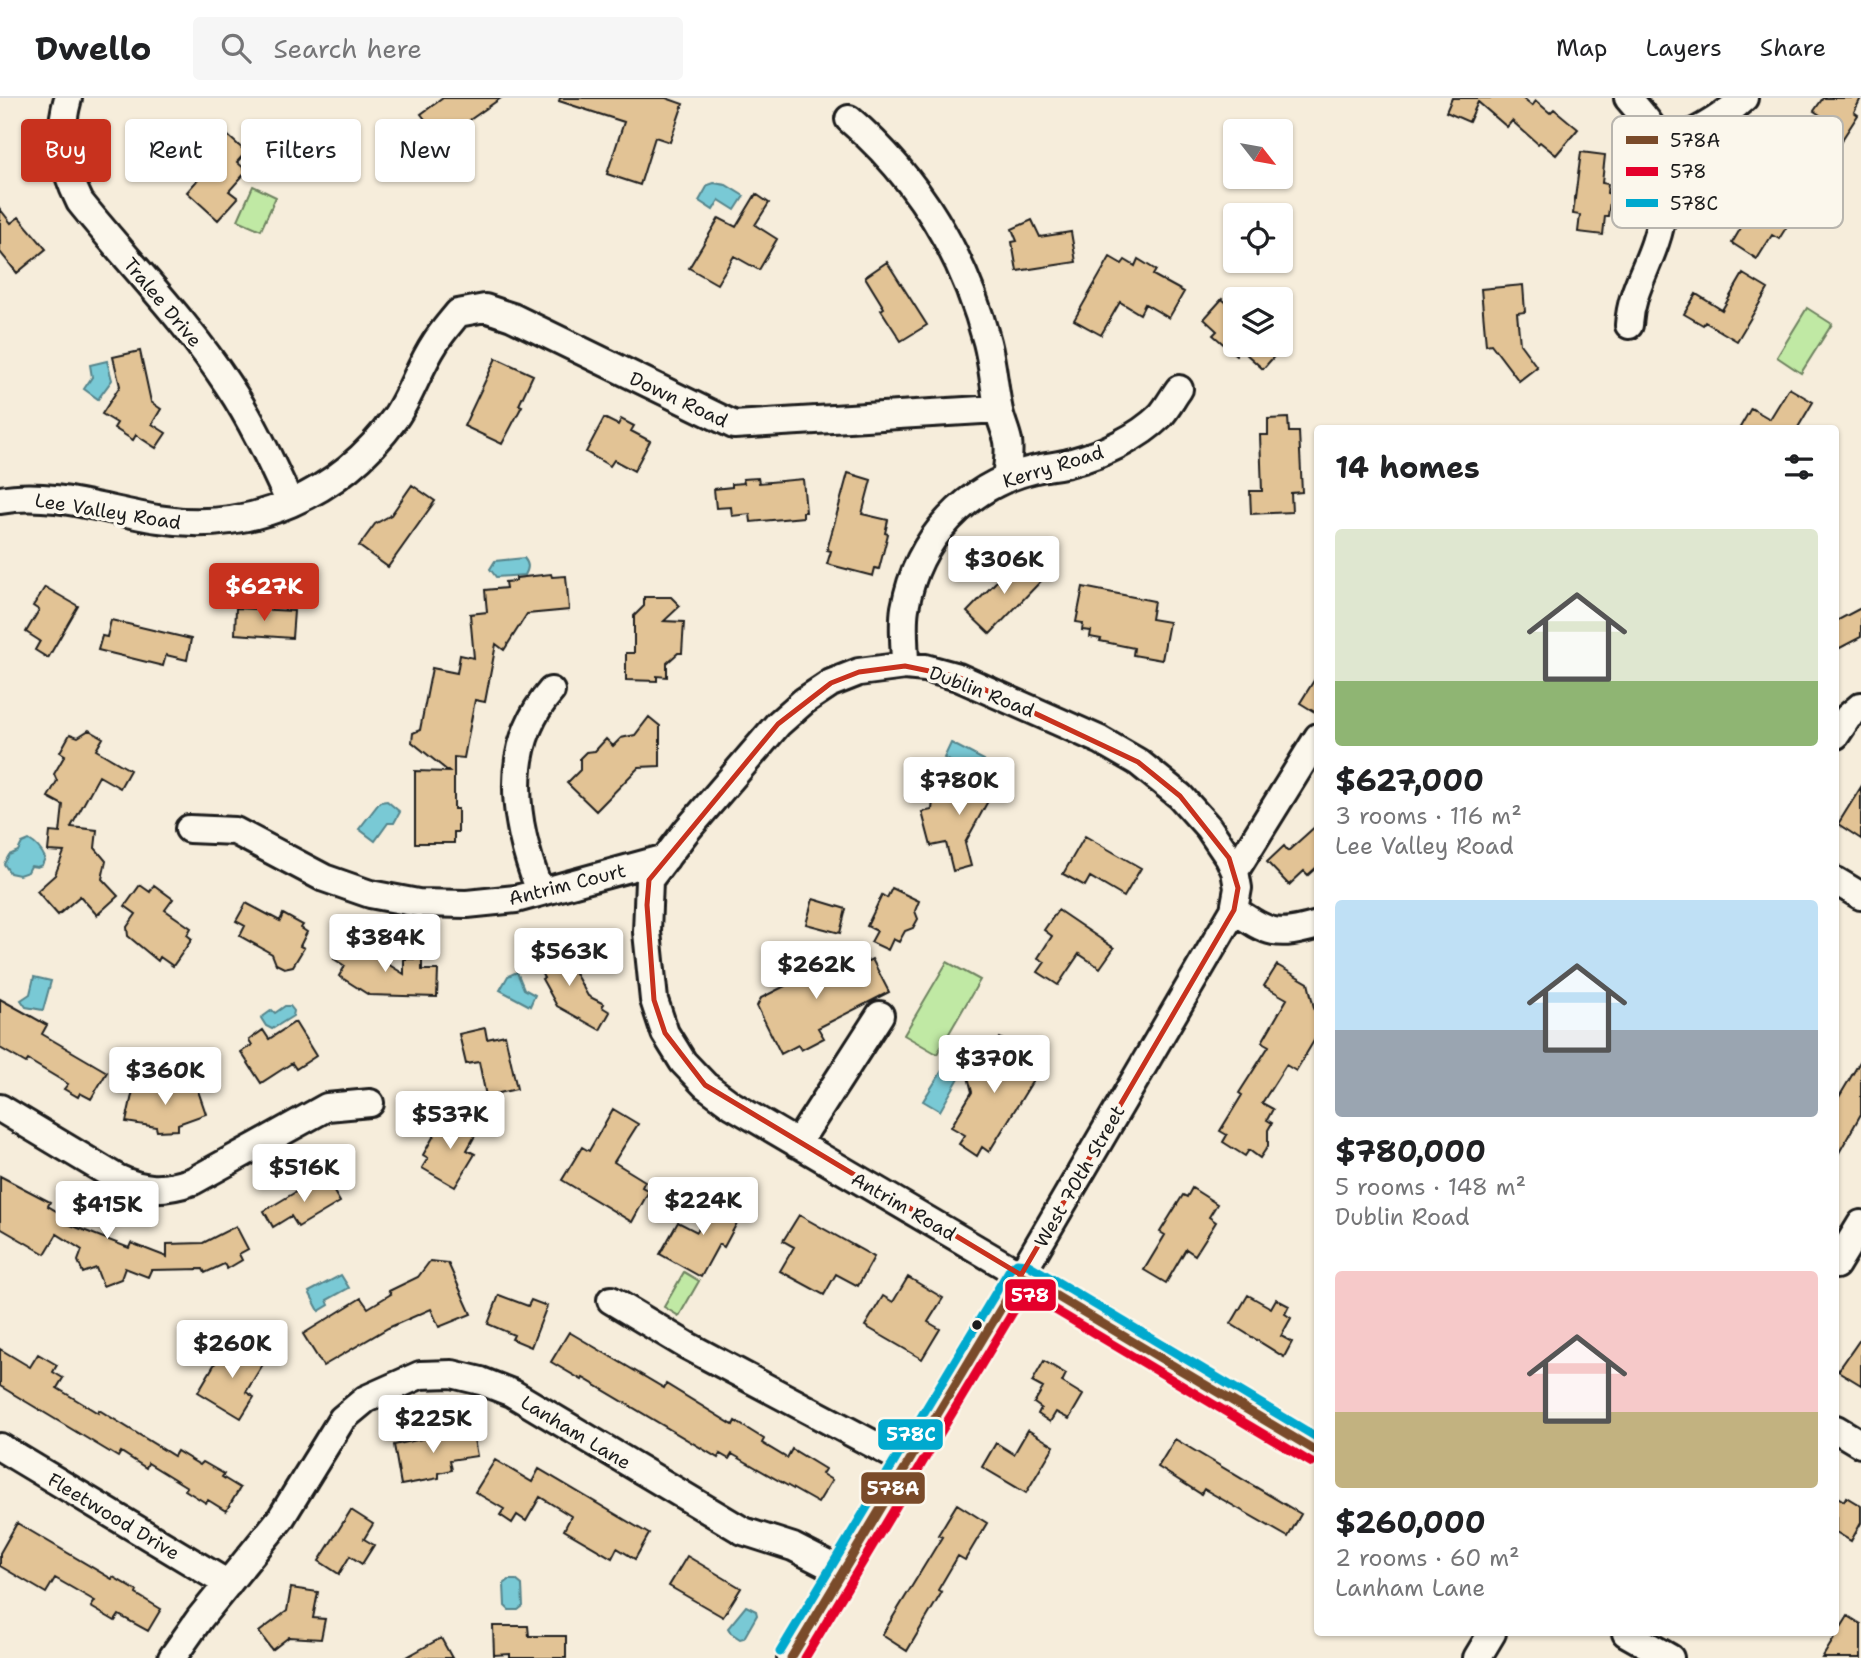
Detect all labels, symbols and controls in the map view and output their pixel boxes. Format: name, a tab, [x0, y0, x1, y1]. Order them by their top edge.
search box	[193, 17, 683, 80]
text: Dwello	[35, 26, 151, 71]
icon: search	[217, 29, 255, 67]
text: Search here	[273, 31, 422, 66]
text: Map	[1556, 32, 1607, 64]
text: Layers	[1645, 32, 1722, 64]
text: Share	[1760, 32, 1826, 64]
legend	[1612, 116, 1843, 228]
chip: Buy	[21, 119, 111, 182]
chip: Rent	[125, 119, 227, 182]
chip: Filters	[241, 119, 361, 182]
chip: New	[375, 119, 475, 182]
north arrow	[1223, 119, 1293, 189]
map controls	[1223, 119, 1293, 357]
text: 578A	[1670, 128, 1721, 153]
text: 578	[1670, 159, 1707, 184]
text: 578C	[1670, 191, 1718, 216]
button: locate	[1223, 203, 1293, 273]
street label: Tralee Drive	[118, 252, 207, 352]
button: layers	[1223, 287, 1293, 357]
street label: Down Road	[626, 366, 732, 433]
street label: Kerry Road	[1000, 439, 1107, 494]
text: 14 homes	[1335, 447, 1480, 488]
icon: filters	[1780, 448, 1818, 486]
street label: Lee Valley Road	[33, 488, 183, 535]
pin: $306K	[955, 536, 1053, 596]
text: $306K	[964, 544, 1044, 574]
pin: $627K	[215, 564, 313, 623]
text: $627K	[225, 571, 303, 601]
icon: home	[1514, 574, 1640, 700]
street label: Dublin Road	[925, 660, 1038, 723]
pin: $780K	[910, 758, 1008, 817]
text: $627,000	[1335, 760, 1484, 801]
text: $780K	[919, 765, 999, 795]
text: 3 rooms · 116 m²	[1335, 801, 1522, 831]
text: Lee Valley Road	[1335, 831, 1514, 861]
street label: Antrim Court	[506, 858, 628, 911]
pin: $384K	[336, 914, 434, 974]
text: $384K	[345, 922, 425, 952]
pin: $563K	[520, 928, 618, 988]
text: $563K	[530, 936, 608, 966]
pin: $262K	[767, 942, 865, 1001]
icon: home	[1514, 945, 1640, 1071]
text: $262K	[777, 949, 855, 979]
pin: $370K	[945, 1035, 1043, 1095]
text: $370K	[955, 1043, 1033, 1073]
pin: $360K	[116, 1048, 214, 1107]
text: $360K	[125, 1055, 205, 1085]
pin: $537K	[401, 1091, 499, 1151]
text: $537K	[412, 1099, 488, 1129]
street label: West 70th Street	[1029, 1101, 1130, 1252]
text: $780,000	[1335, 1131, 1486, 1172]
pin: $516K	[255, 1144, 353, 1204]
text: $516K	[268, 1152, 340, 1182]
street label: Antrim Road	[847, 1166, 961, 1247]
text: 5 rooms · 148 m²	[1335, 1172, 1526, 1202]
pin: $224K	[654, 1178, 752, 1237]
pin: $415K	[58, 1182, 156, 1241]
text: $224K	[664, 1185, 742, 1215]
text: $415K	[72, 1189, 142, 1219]
text: Dublin Road	[1335, 1202, 1470, 1232]
line badge: 578	[1004, 1278, 1057, 1312]
text: 578	[1011, 1283, 1049, 1308]
icon: home	[1514, 1316, 1640, 1442]
unlabelled marker	[970, 1318, 984, 1332]
pin: $260K	[183, 1320, 281, 1380]
text: $260K	[193, 1328, 271, 1358]
street label: Lanham Lane	[516, 1390, 635, 1475]
pin: $225K	[384, 1396, 482, 1455]
text: $225K	[394, 1403, 472, 1433]
line badge: 578C	[877, 1418, 944, 1451]
text: 578C	[886, 1422, 936, 1447]
street label: Fleetwood Drive	[43, 1467, 184, 1566]
line badge: 578A	[860, 1471, 926, 1505]
text: 578A	[867, 1476, 919, 1501]
text: $260,000	[1335, 1502, 1486, 1543]
text: 2 rooms · 60 m²	[1335, 1543, 1520, 1573]
text: Lanham Lane	[1335, 1573, 1485, 1603]

